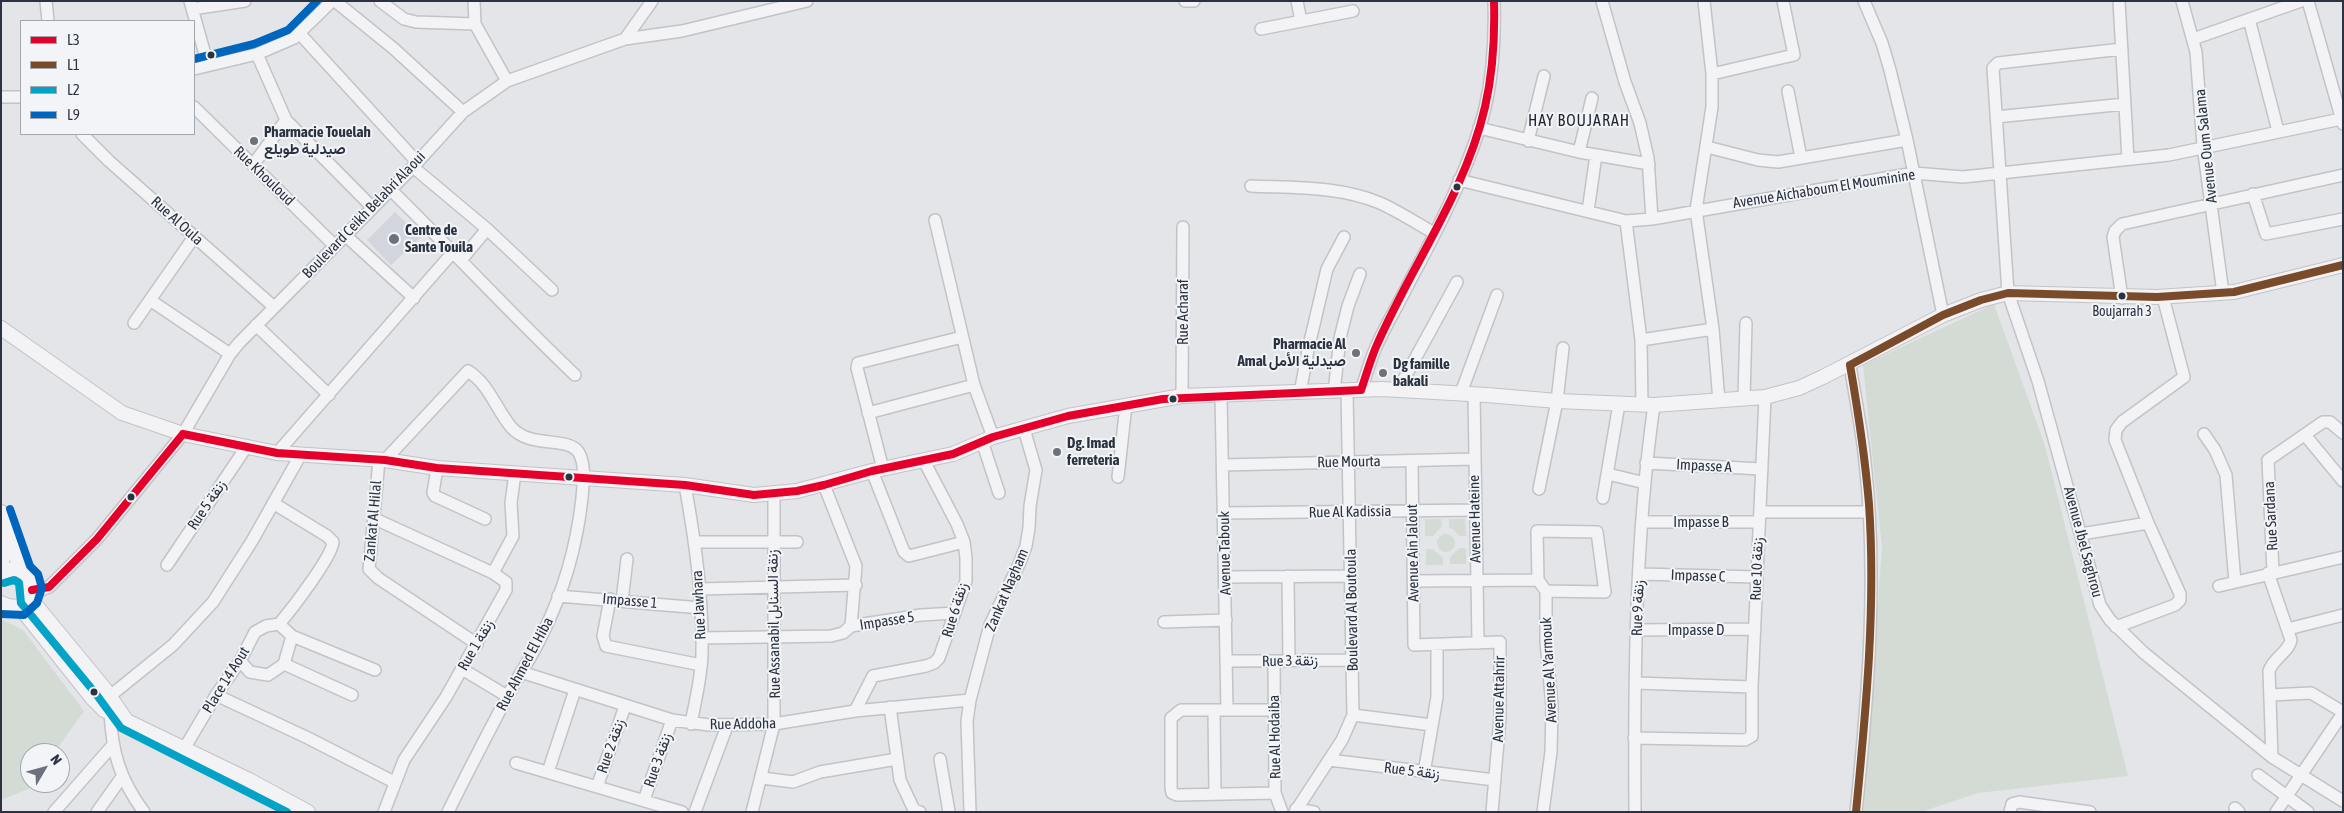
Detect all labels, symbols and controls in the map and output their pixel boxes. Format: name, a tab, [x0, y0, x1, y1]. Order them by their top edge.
legend	[20, 20, 195, 135]
text: L3	[67, 31, 80, 48]
unlabelled marker	[206, 50, 216, 60]
text: L1	[67, 56, 80, 73]
text: L2	[67, 81, 80, 98]
street label: Avenue Oum Salama	[2191, 88, 2221, 204]
text: L9	[67, 106, 80, 123]
district label: HAY BOUJARAH	[1526, 111, 1632, 131]
place label: Pharmacie Touelah صيدلية طويلع	[264, 123, 371, 158]
marker: Pharmacie Touelah صيدلية طويلع	[248, 135, 260, 147]
street label: Rue Khouloud	[230, 143, 298, 209]
street label: Boulevard Ceikh Belabri Alaoui	[299, 148, 429, 282]
street label: Avenue Aichaboum El Mouminine	[1732, 166, 1916, 212]
unlabelled marker	[1452, 182, 1462, 192]
street label: Rue Al Oula	[147, 193, 207, 249]
place label: Centre de Sante Touila	[405, 221, 473, 256]
marker: Centre de Sante Touila	[387, 232, 401, 246]
street label: Rue Acharaf	[1174, 279, 1192, 345]
marker: Boujarrah 3	[2117, 291, 2127, 301]
place label: Boujarrah 3	[2092, 304, 2152, 320]
place label: Pharmacie Al Amal صيدلية الأمل	[1237, 335, 1346, 370]
marker: Pharmacie Al Amal صيدلية الأمل	[1350, 347, 1362, 359]
place label: Dg famille bakali	[1393, 355, 1450, 390]
marker: Dg famille bakali	[1377, 367, 1389, 379]
unlabelled marker	[1168, 394, 1178, 404]
place label: Dg. Imad ferreteria	[1067, 434, 1119, 469]
marker: Dg. Imad ferreteria	[1051, 446, 1063, 458]
street label: Rue Mourta	[1317, 452, 1381, 472]
street label: Impasse A	[1676, 456, 1732, 476]
unlabelled marker	[564, 472, 574, 482]
street label: Avenue Hateine	[1465, 475, 1485, 563]
street label: Rue 5 زنقة	[184, 477, 230, 533]
street label: Zankat Al Hilal	[360, 480, 386, 562]
street label: Rue Sardana	[2260, 481, 2282, 551]
street label: Avenue Jbel Saghrou	[2060, 485, 2106, 599]
unlabelled marker	[126, 492, 136, 502]
street label: Rue Al Kadissia	[1309, 502, 1391, 522]
street label: Avenue Ain Jalout	[1403, 504, 1423, 602]
street label: Avenue Tabouk	[1215, 511, 1235, 595]
street label: Impasse B	[1673, 513, 1729, 531]
street label: Rue 10 زنقة	[1747, 537, 1767, 601]
street label: Zankat Nagham	[981, 546, 1033, 634]
street label: Rue Assanabil زنقة السنابل	[764, 549, 784, 699]
street label: Boulevard Al Boutoula	[1342, 549, 1362, 671]
street label: Impasse C	[1670, 566, 1726, 586]
street label: Rue Jawhara	[688, 570, 710, 640]
street label: Rue 6 زنقة	[938, 580, 972, 640]
street label: Rue 9 زنقة	[1628, 580, 1648, 636]
street label: Impasse 1	[602, 590, 658, 612]
street label: Impasse 5	[858, 608, 916, 634]
street label: Rue Ahmed El Hiba	[493, 614, 557, 714]
street label: Rue 1 زنقة	[454, 616, 498, 674]
street label: Avenue Al Yarmouk	[1537, 617, 1561, 723]
street label: Impasse D	[1668, 621, 1724, 639]
street label: Place 14 Aout	[199, 643, 253, 717]
street label: Rue 3 زنقة	[1262, 652, 1318, 670]
street label: Avenue Attahrir	[1489, 656, 1509, 742]
unlabelled marker	[89, 687, 99, 697]
street label: Rue Al Hodaiba	[1265, 695, 1285, 779]
street label: Rue Addoha	[710, 714, 776, 734]
street label: Rue 2 زنقة	[593, 716, 629, 776]
street label: Rue 3 زنقة	[640, 730, 676, 790]
north arrow	[20, 743, 70, 793]
text: N	[47, 751, 65, 768]
street label: Rue 5 زنقة	[1383, 759, 1441, 783]

